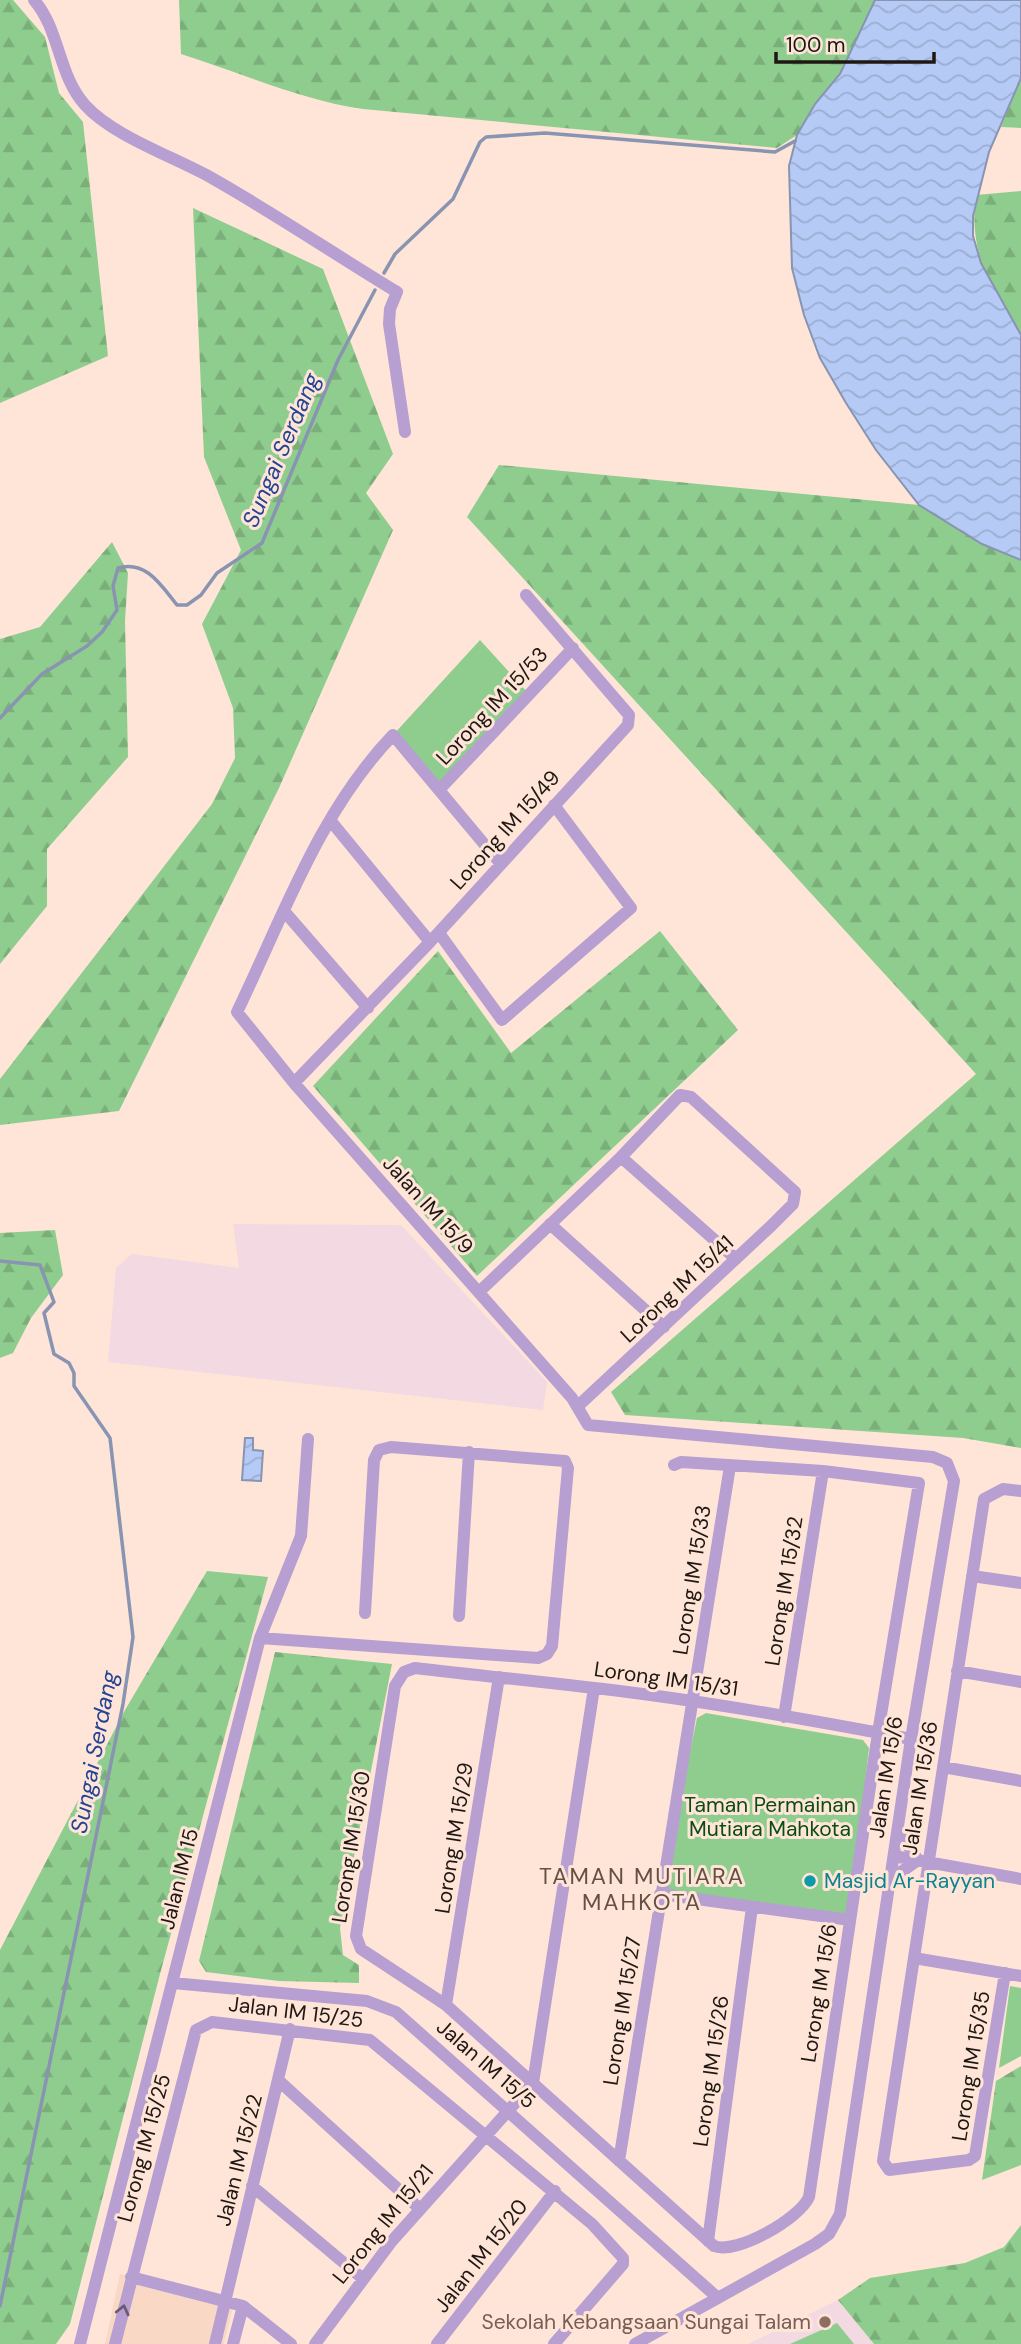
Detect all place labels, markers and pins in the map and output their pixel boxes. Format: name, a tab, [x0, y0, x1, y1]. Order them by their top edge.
place label: Masjid Ar-Rayyan	[824, 1867, 995, 1895]
marker: Masjid Ar-Rayyan	[802, 1873, 818, 1889]
place label: Sekolah Kebangsaan Sungai Talam	[481, 2308, 811, 2336]
marker: Sekolah Kebangsaan Sungai Talam	[817, 2314, 833, 2330]

